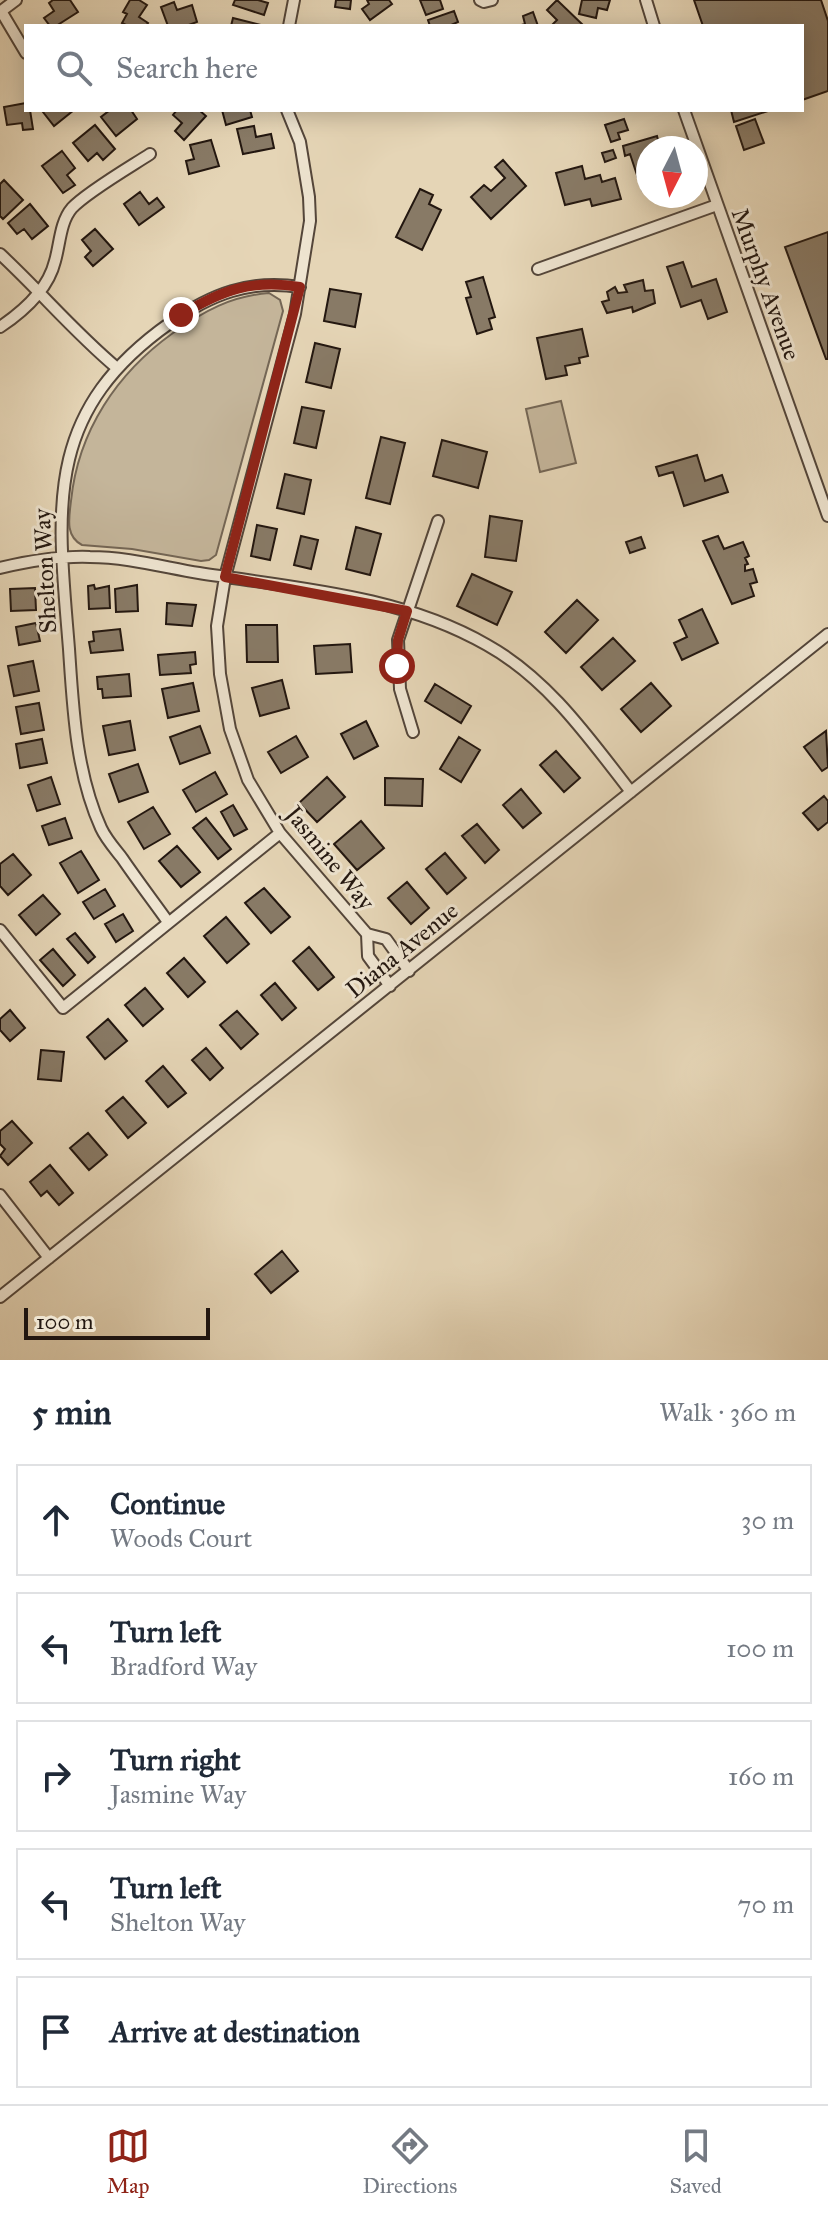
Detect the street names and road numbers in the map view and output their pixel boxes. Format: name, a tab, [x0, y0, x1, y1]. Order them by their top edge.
street label: Murphy Avenue	[725, 204, 807, 364]
street label: Shelton Way	[27, 507, 63, 634]
street label: Jasmine Way	[277, 797, 382, 917]
street label: Diana Avenue	[340, 896, 464, 1004]

